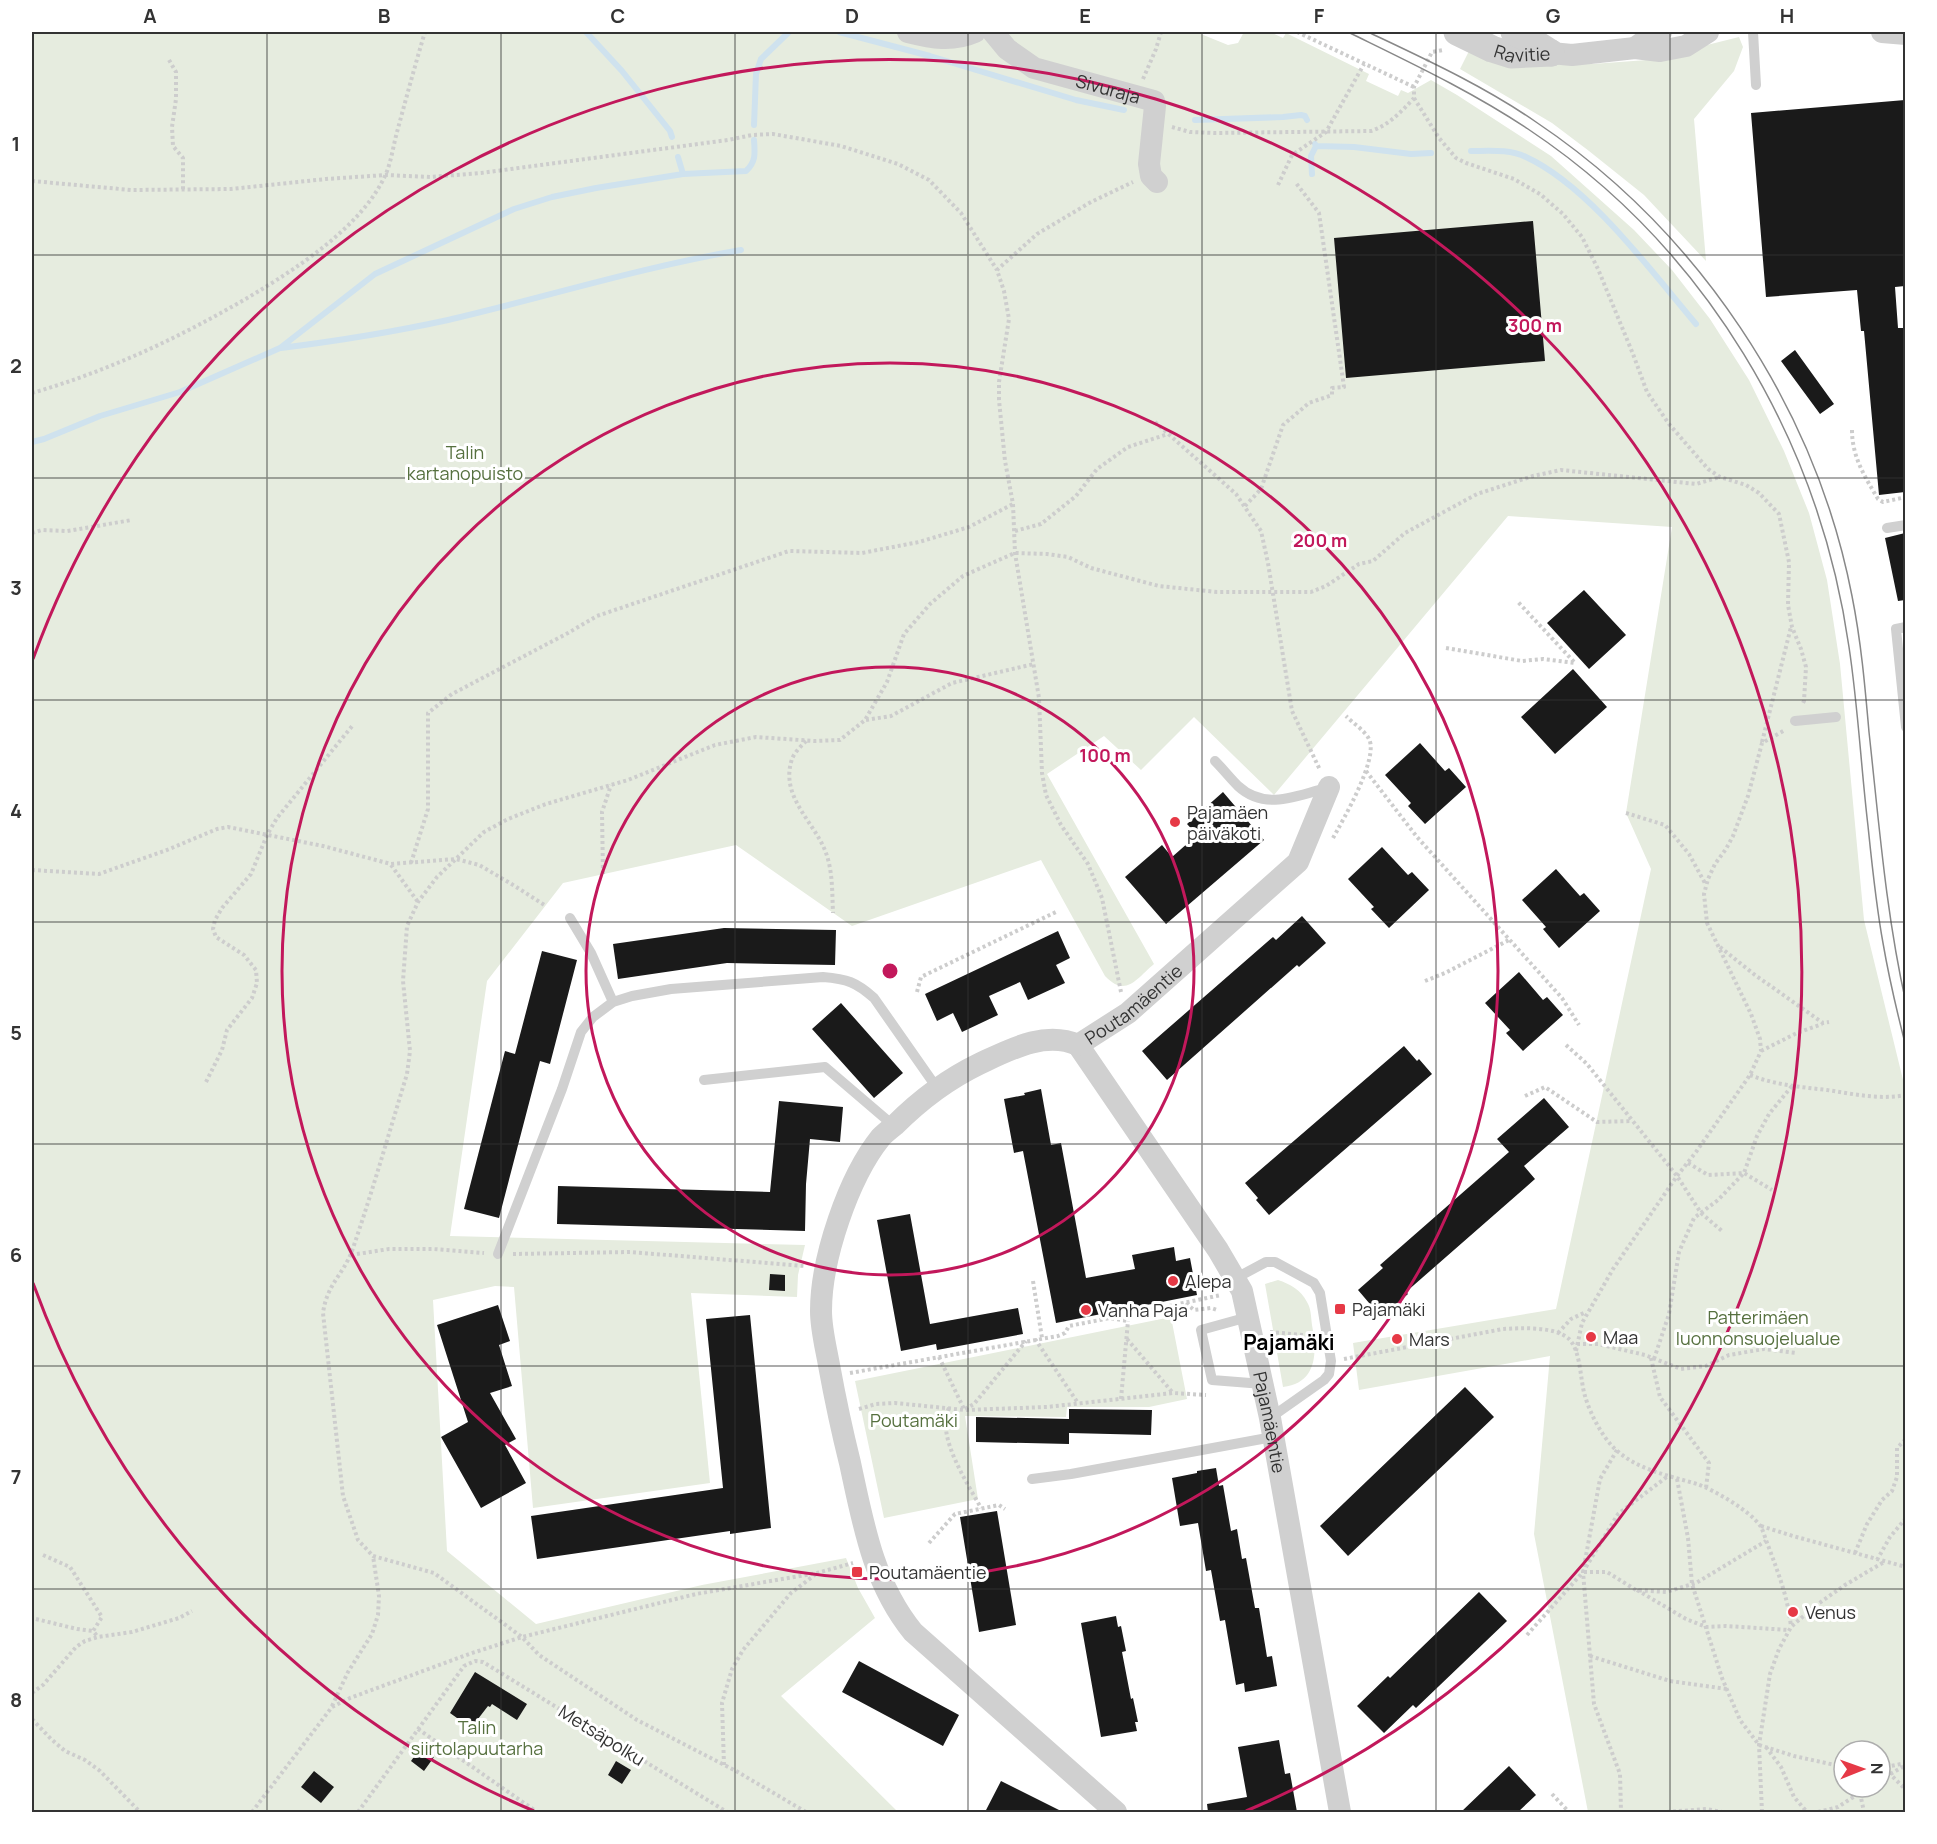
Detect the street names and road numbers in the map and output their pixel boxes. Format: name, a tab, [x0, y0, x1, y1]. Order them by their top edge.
street label: Ravitie	[1491, 38, 1551, 68]
street label: Sivuraja	[1073, 68, 1143, 109]
street label: Poutamäentie	[1080, 959, 1187, 1050]
street label: Pajamäentie	[1248, 1369, 1292, 1475]
street label: Metsäpolku	[554, 1699, 650, 1771]

